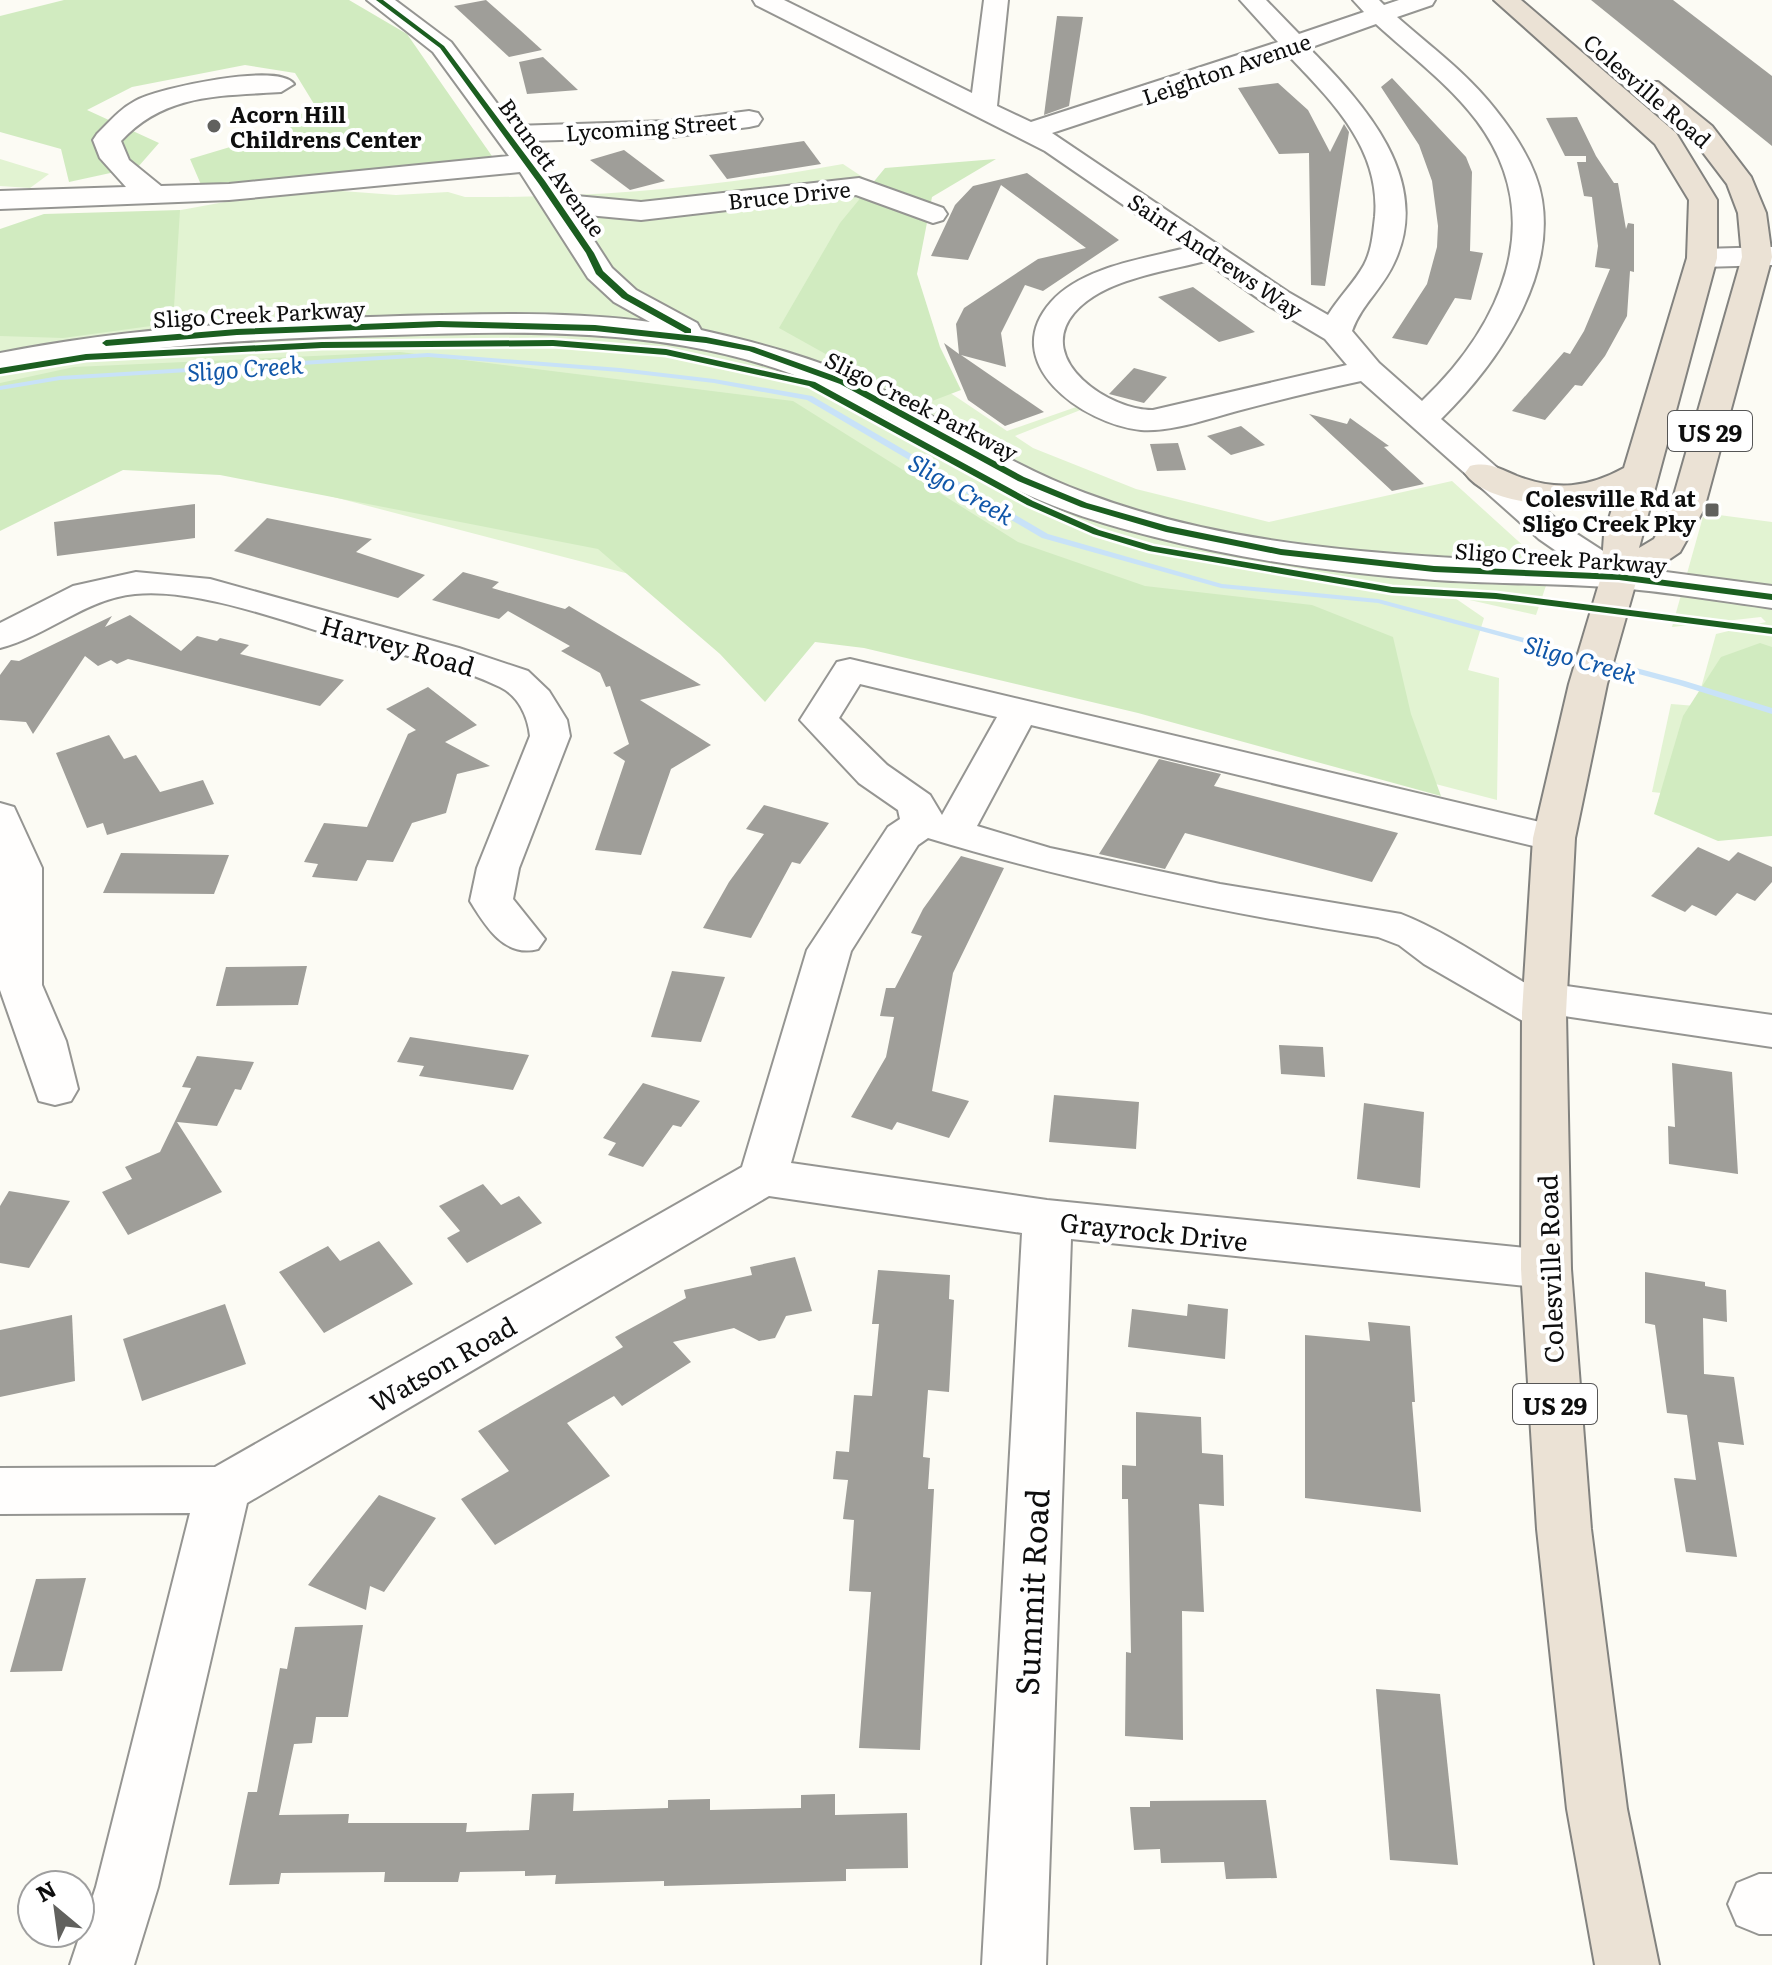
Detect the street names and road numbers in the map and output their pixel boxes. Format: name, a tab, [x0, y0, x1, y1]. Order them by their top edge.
street label: Leighton Avenue	[1137, 24, 1315, 112]
street label: Colesville Road	[1577, 25, 1719, 155]
street label: Brunett Avenue	[492, 91, 614, 243]
street label: Lycoming Street	[565, 104, 738, 148]
street label: Bruce Drive	[726, 171, 852, 217]
street label: Saint Andrews Way	[1122, 184, 1310, 326]
street label: Sligo Creek Parkway	[152, 291, 366, 335]
street label: Sligo Creek Parkway	[820, 342, 1025, 468]
road number: US 29	[1668, 411, 1752, 451]
street label: Sligo Creek Parkway	[1454, 533, 1669, 581]
street label: Harvey Road	[316, 603, 480, 685]
street label: Colesville Road	[1526, 1174, 1572, 1364]
street label: Grayrock Drive	[1058, 1201, 1250, 1259]
street label: Watson Road	[361, 1305, 523, 1421]
road number: US 29	[1513, 1384, 1597, 1424]
street label: Summit Road	[1001, 1487, 1059, 1697]

